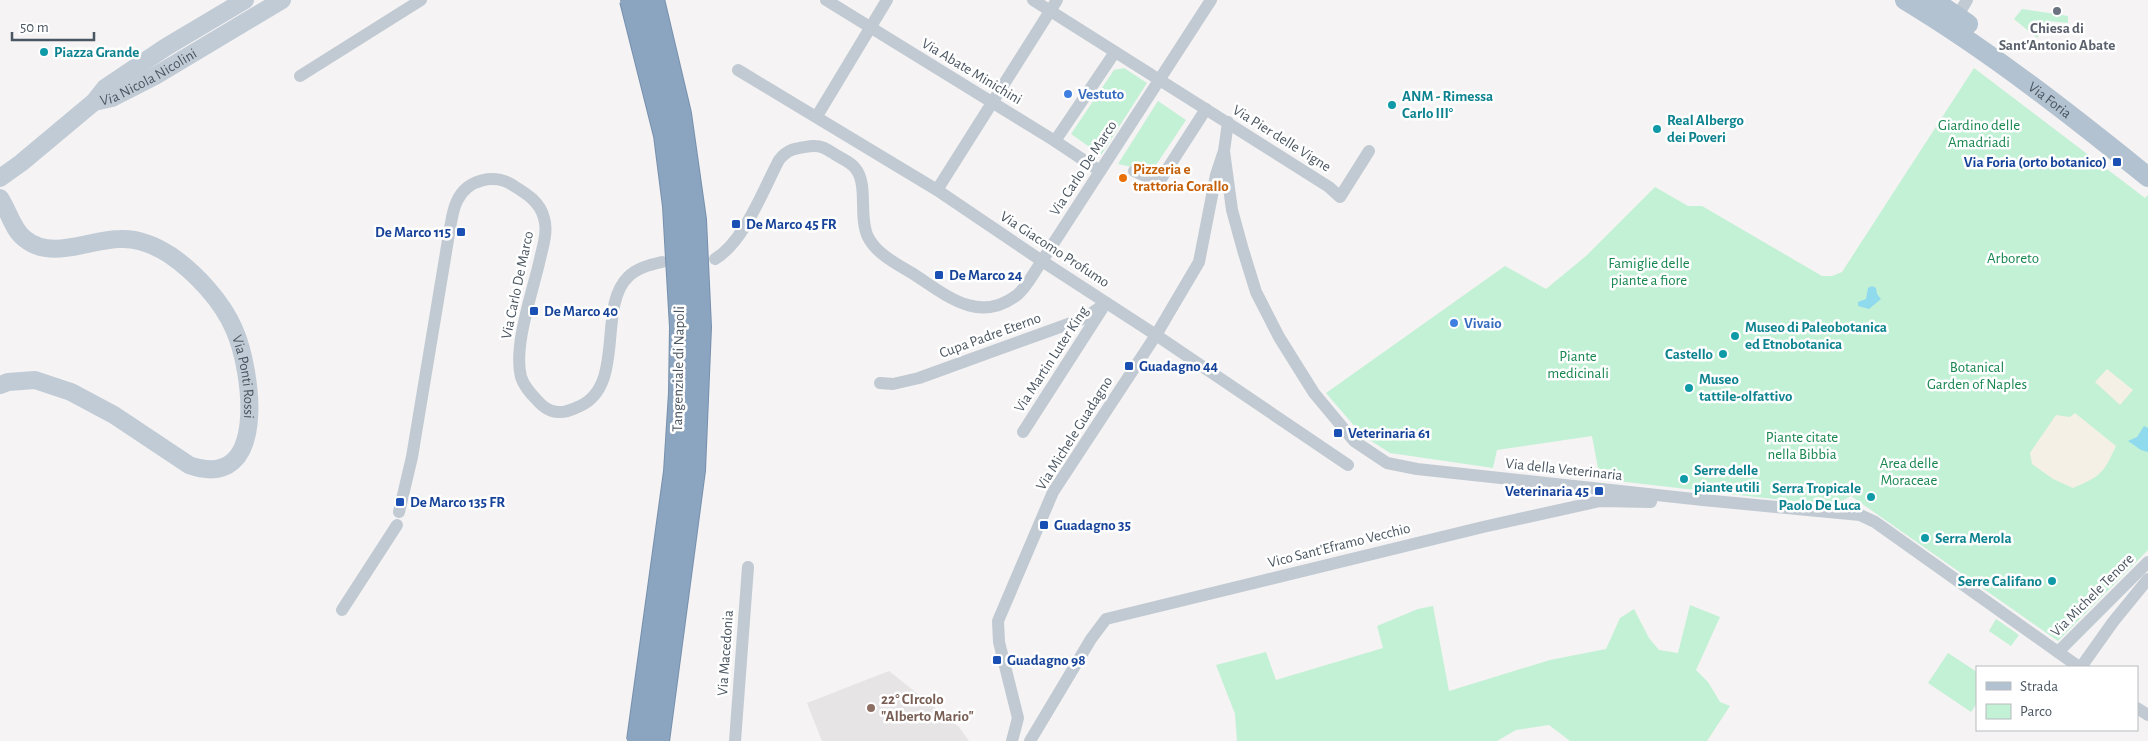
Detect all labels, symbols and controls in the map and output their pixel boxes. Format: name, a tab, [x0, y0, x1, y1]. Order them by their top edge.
marker: Chiesa di Sant'Antonio Abate	[2051, 5, 2063, 17]
scale bar	[12, 10, 95, 42]
text: 50 m	[20, 20, 49, 35]
place label: Chiesa di Sant'Antonio Abate	[1999, 21, 2115, 53]
street label: Via Abate Minichini	[919, 36, 1025, 107]
place label: Piazza Grande	[54, 45, 139, 60]
marker: Piazza Grande	[38, 46, 50, 58]
street label: Via Nicola Nicolini	[99, 46, 199, 108]
street label: Via Foria	[2025, 79, 2074, 121]
place label: Vestuto	[1078, 87, 1124, 102]
marker: Vestuto	[1062, 88, 1074, 100]
place label: ANM - Rimessa Carlo III°	[1402, 89, 1493, 121]
marker: ANM - Rimessa Carlo III°	[1386, 99, 1398, 111]
street label: Via Pier delle Vigne	[1230, 102, 1334, 175]
place label: Real Albergo dei Poveri	[1667, 113, 1744, 145]
street label: Via Carlo De Marco	[1047, 118, 1120, 218]
park label: Giardino delle Amadriadi	[1938, 118, 2020, 150]
marker: Real Albergo dei Poveri	[1651, 123, 1663, 135]
place label: Via Foria (orto botanico)	[1964, 155, 2107, 170]
marker: Via Foria (orto botanico)	[2111, 156, 2123, 168]
place label: Pizzeria e trattoria Corallo	[1133, 162, 1229, 194]
marker: Pizzeria e trattoria Corallo	[1117, 172, 1129, 184]
street label: Via Giacomo Profumo	[997, 209, 1112, 290]
place label: De Marco 45 FR	[746, 217, 837, 232]
marker: De Marco 45 FR	[730, 218, 742, 230]
place label: De Marco 115	[375, 225, 451, 240]
marker: De Marco 115	[455, 226, 467, 238]
street label: Via Carlo De Marco	[499, 230, 536, 340]
park label: Arboreto	[1987, 251, 2039, 266]
park label: Famiglie delle piante a fiore	[1608, 256, 1690, 288]
place label: De Marco 24	[949, 268, 1023, 283]
marker: De Marco 24	[933, 269, 945, 281]
street label: Via Martin Luter King	[1012, 303, 1092, 415]
place label: De Marco 40	[544, 304, 618, 319]
marker: De Marco 40	[528, 305, 540, 317]
street label: Tangenziale di Napoli	[670, 306, 687, 432]
street label: Cupa Padre Eterno	[937, 310, 1043, 361]
place label: Vivaio	[1464, 316, 1502, 331]
marker: Vivaio	[1448, 317, 1460, 329]
place label: Museo di Paleobotanica ed Etnobotanica	[1745, 320, 1887, 352]
marker: Museo di Paleobotanica ed Etnobotanica	[1729, 330, 1741, 342]
street label: Via Ponti Rossi	[229, 333, 256, 419]
place label: Castello	[1665, 347, 1713, 362]
marker: Castello	[1717, 348, 1729, 360]
park label: Piante medicinali	[1547, 349, 1609, 381]
place label: Guadagno 44	[1139, 359, 1219, 374]
marker: Guadagno 44	[1123, 360, 1135, 372]
park label: Botanical Garden of Naples	[1927, 360, 2027, 392]
place label: Museo tattile-olfattivo	[1699, 372, 1792, 404]
street label: Via Michele Guadagno	[1033, 374, 1115, 493]
marker: Museo tattile-olfattivo	[1683, 382, 1695, 394]
place label: Veterinaria 61	[1348, 426, 1431, 441]
marker: Veterinaria 61	[1332, 427, 1344, 439]
park label: Piante citate nella Bibbia	[1766, 430, 1838, 462]
street label: Via della Veterinaria	[1505, 456, 1623, 483]
park label: Area delle Moraceae	[1880, 456, 1938, 488]
place label: Serre delle piante utili	[1694, 463, 1760, 495]
marker: Serre delle piante utili	[1678, 473, 1690, 485]
place label: Serra Tropicale Paolo De Luca	[1772, 481, 1861, 513]
place label: Veterinaria 45	[1505, 484, 1589, 499]
marker: Veterinaria 45	[1593, 485, 1605, 497]
marker: Serra Tropicale Paolo De Luca	[1865, 491, 1877, 503]
place label: De Marco 135 FR	[410, 495, 505, 510]
marker: De Marco 135 FR	[394, 496, 406, 508]
place label: Guadagno 35	[1054, 518, 1131, 533]
marker: Guadagno 35	[1038, 519, 1050, 531]
street label: Vico Sant'Eframo Vecchio	[1266, 520, 1412, 570]
place label: Serra Merola	[1935, 531, 2012, 546]
marker: Serra Merola	[1919, 532, 1931, 544]
street label: Via Michele Tenore	[2048, 551, 2137, 640]
place label: Serre Califano	[1958, 574, 2042, 589]
marker: Serre Califano	[2046, 575, 2058, 587]
street label: Via Macedonia	[715, 610, 736, 696]
place label: Guadagno 98	[1007, 653, 1086, 668]
marker: Guadagno 98	[991, 654, 1003, 666]
legend	[1976, 666, 2138, 731]
text: Strada	[2020, 679, 2058, 694]
place label: 22° CIrcolo "Alberto Mario"	[881, 692, 974, 724]
marker: 22° CIrcolo "Alberto Mario"	[865, 702, 877, 714]
text: Parco	[2020, 704, 2052, 719]

